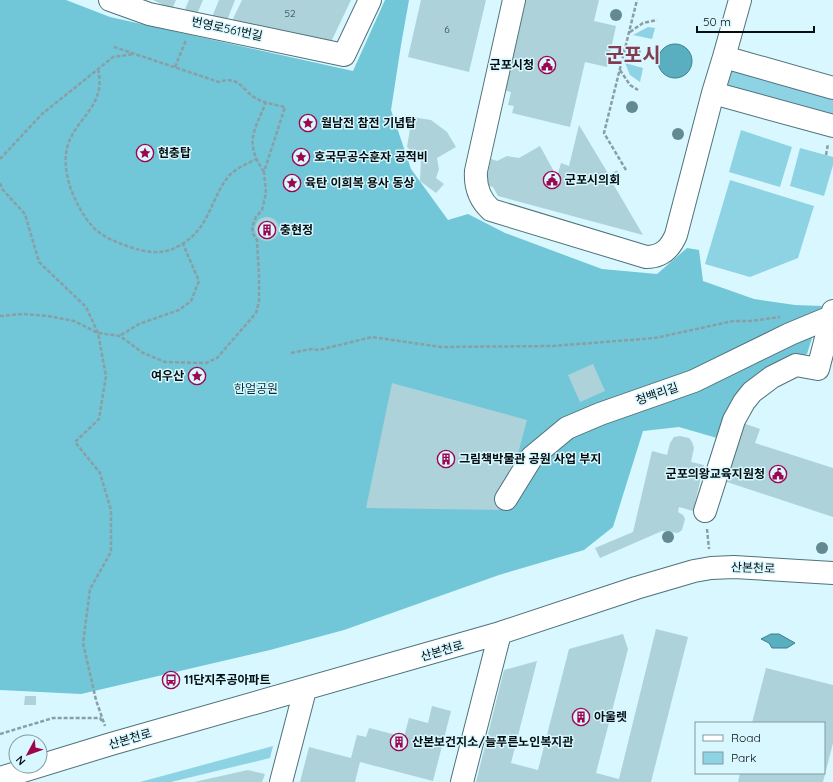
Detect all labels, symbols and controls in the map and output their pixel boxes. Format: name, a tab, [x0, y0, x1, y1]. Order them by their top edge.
house number: 52	[285, 7, 296, 20]
scale bar	[697, 8, 814, 34]
street label: 번영로561번길	[190, 14, 264, 43]
text: 50 m	[703, 14, 731, 29]
house number: 6	[444, 23, 450, 36]
district label: 군포시	[605, 42, 661, 67]
public building icon: 군포시청	[537, 55, 557, 75]
place label: 군포시청	[490, 57, 534, 72]
place icon: 월남전 참전 기념탑	[298, 113, 318, 133]
place label: 월남전 참전 기념탑	[321, 115, 416, 130]
place icon: 현충탑	[135, 143, 155, 163]
place label: 현충탑	[158, 145, 191, 160]
place icon: 호국무공수훈자 공적비	[291, 147, 311, 167]
place label: 호국무공수훈자 공적비	[314, 149, 428, 164]
public building icon: 군포시의회	[542, 170, 562, 190]
place label: 군포시의회	[565, 172, 620, 187]
place icon: 육탄 이희복 용사 동상	[282, 173, 302, 193]
place label: 육탄 이희복 용사 동상	[305, 175, 414, 190]
building icon: 충현정	[257, 220, 277, 240]
place label: 충현정	[280, 222, 313, 237]
place icon: 여우산	[187, 366, 207, 386]
place label: 여우산	[151, 368, 184, 383]
street label: 청백리길	[634, 379, 680, 408]
park label: 한얼공원	[234, 381, 278, 396]
building icon: 그림책박물관 공원 사업 부지	[436, 449, 456, 469]
place label: 그림책박물관 공원 사업 부지	[459, 451, 602, 466]
public building icon: 군포의왕교육지원청	[768, 464, 788, 484]
place label: 군포의왕교육지원청	[666, 466, 765, 481]
street label: 산본천로	[731, 559, 775, 576]
street label: 산본천로	[419, 637, 465, 664]
bus stop icon: 11단지주공아파트	[161, 670, 181, 690]
place label: 11단지주공아파트	[184, 672, 271, 687]
building icon: 아울렛	[571, 707, 591, 727]
place label: 아울렛	[594, 709, 627, 724]
legend	[695, 722, 825, 774]
street label: 산본천로	[107, 725, 153, 752]
text: Road	[731, 730, 761, 745]
building icon: 산본보건지소/늘푸른노인복지관	[389, 732, 409, 752]
north arrow	[8, 734, 48, 774]
place label: 산본보건지소/늘푸른노인복지관	[412, 734, 573, 749]
text: Park	[731, 750, 756, 765]
text: N	[13, 753, 28, 768]

